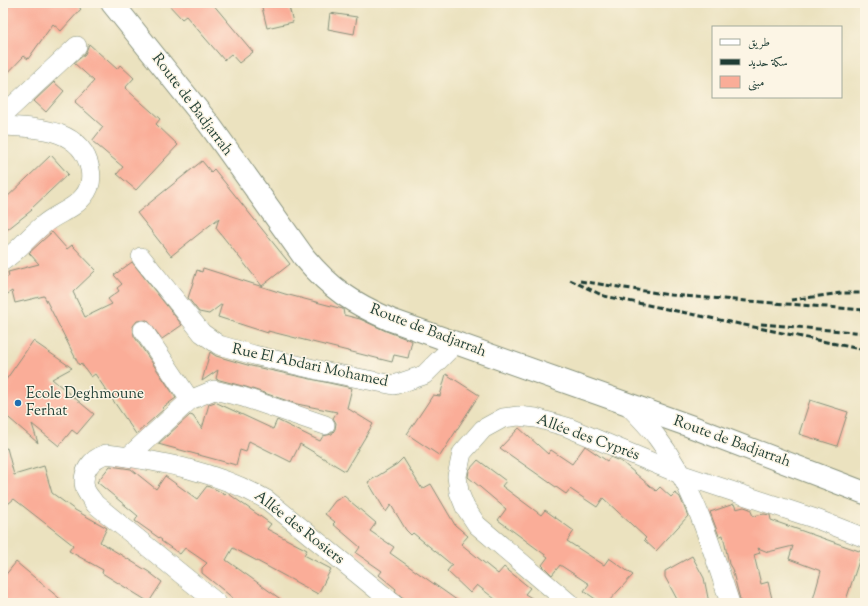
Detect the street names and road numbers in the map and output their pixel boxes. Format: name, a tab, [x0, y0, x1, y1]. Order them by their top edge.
street label: Route de Badjarrah	[146, 49, 238, 161]
street label: Route de Badjarrah	[367, 299, 490, 363]
street label: Rue El Abdari Mohamed	[230, 339, 391, 393]
street label: Allée des Cyprés	[534, 410, 643, 466]
street label: Route de Badjarrah	[670, 411, 794, 473]
street label: Allée des Rosiers	[250, 486, 349, 570]

